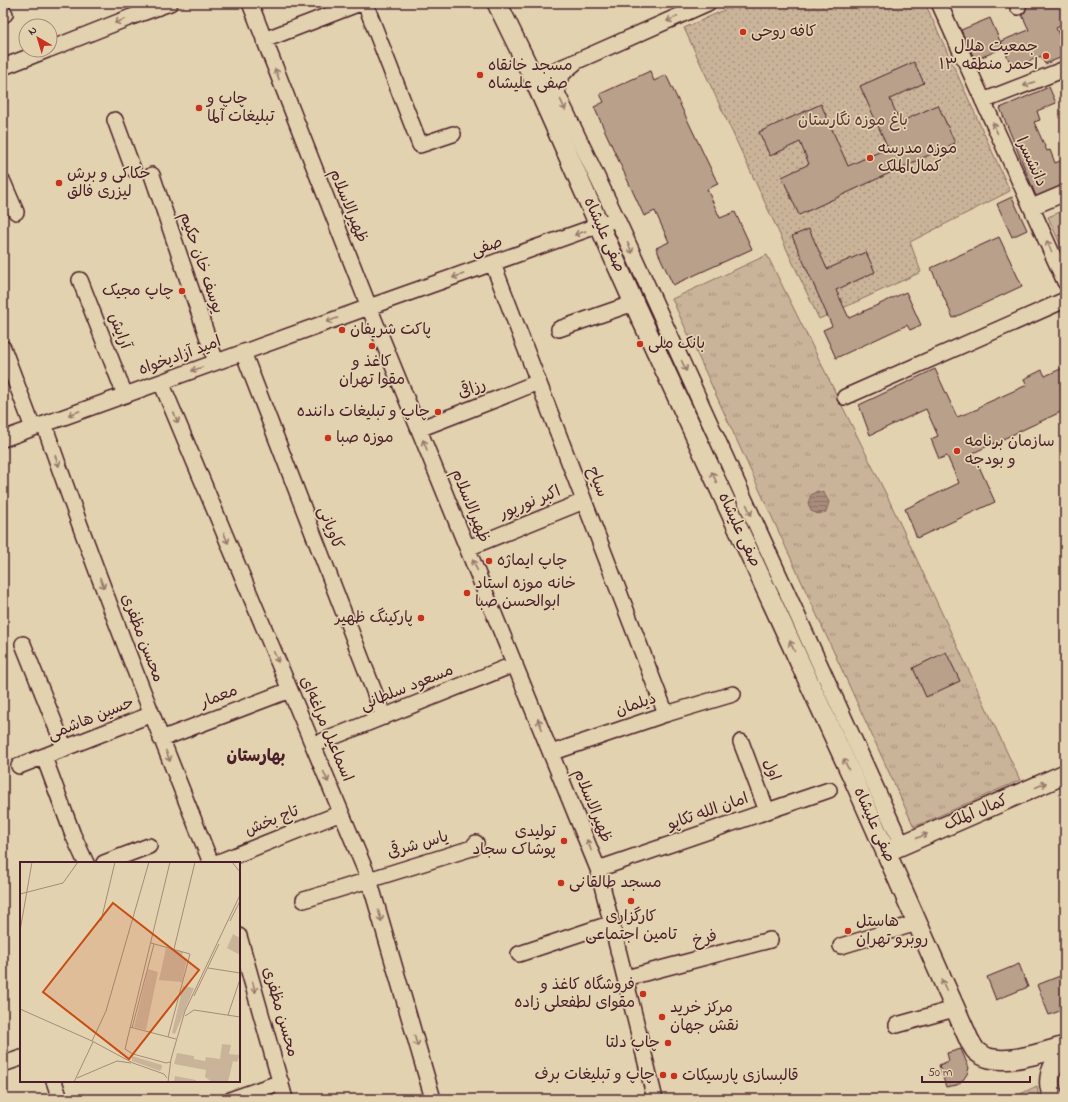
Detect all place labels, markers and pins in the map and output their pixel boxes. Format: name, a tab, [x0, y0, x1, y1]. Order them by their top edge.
place label: کافه روحی	[751, 20, 816, 44]
marker: کافه روحی	[738, 27, 748, 37]
place label: جمعیت هلال احمر منطقه ۱۳	[939, 35, 1038, 77]
marker: جمعیت هلال احمر منطقه ۱۳	[1041, 51, 1051, 61]
place label: مسجد خانقاه صفی علیشاه	[488, 54, 573, 96]
marker: مسجد خانقاه صفی علیشاه	[475, 70, 485, 80]
place label: چاپ و تبلیغات آلما	[205, 87, 275, 129]
marker: چاپ و تبلیغات آلما	[194, 103, 204, 113]
place label: موزه مدرسه کمال‌الملک	[878, 137, 957, 179]
marker: موزه مدرسه کمال‌الملک	[865, 153, 875, 163]
place label: حکاکی و برش لیزری فالق	[67, 162, 151, 204]
marker: حکاکی و برش لیزری فالق	[54, 178, 64, 188]
place label: چاپ مجیک	[102, 279, 174, 303]
marker: چاپ مجیک	[177, 286, 187, 296]
place label: پاکت شریفان	[350, 318, 431, 342]
marker: پاکت شریفان	[337, 325, 347, 335]
place label: بانک ملی	[648, 332, 705, 356]
marker: بانک ملی	[635, 339, 645, 349]
marker: کاغذ و مقوا تهران	[367, 341, 377, 351]
place label: کاغذ و مقوا تهران	[339, 350, 405, 392]
place label: چاپ و تبلیغات داننده	[297, 400, 430, 424]
marker: چاپ و تبلیغات داننده	[433, 407, 443, 417]
place label: موزه صبا	[336, 426, 394, 450]
place label: سازمان برنامه و بودجه	[965, 430, 1055, 472]
marker: موزه صبا	[323, 433, 333, 443]
marker: سازمان برنامه و بودجه	[952, 446, 962, 456]
place label: چاپ ایماژه	[497, 549, 567, 573]
marker: چاپ ایماژه	[484, 556, 494, 566]
place label: خانه موزه استاد ابوالحسن صبا	[475, 572, 576, 614]
marker: خانه موزه استاد ابوالحسن صبا	[462, 588, 472, 598]
place label: پارکینگ ظهیر	[333, 606, 413, 630]
marker: پارکینگ ظهیر	[416, 613, 426, 623]
place label: تولیدی پوشاک سجاد	[472, 820, 556, 862]
marker: تولیدی پوشاک سجاد	[559, 836, 569, 846]
place label: مسجد طالقانی	[569, 871, 662, 895]
marker: مسجد طالقانی	[556, 878, 566, 888]
marker: کارگزاری تامین اجتماعی	[626, 896, 636, 906]
place label: کارگزاری تامین اجتماعی	[585, 905, 677, 947]
place label: هاستل روبرو تهران	[856, 910, 928, 952]
marker: هاستل روبرو تهران	[843, 926, 853, 936]
place label: فروشگاه کاغذ و مقوای لطفعلی زاده	[514, 973, 635, 1015]
marker: فروشگاه کاغذ و مقوای لطفعلی زاده	[638, 989, 648, 999]
place label: مرکز خرید نقش جهان	[670, 996, 739, 1038]
marker: مرکز خرید نقش جهان	[657, 1012, 667, 1022]
place label: چاپ دلتا	[605, 1031, 660, 1055]
marker: چاپ دلتا	[663, 1038, 673, 1048]
place label: چاپ و تبلیغات برف	[535, 1063, 655, 1087]
place label: قالبسازی پارسیکات	[682, 1064, 799, 1088]
marker: چاپ و تبلیغات برف	[658, 1070, 668, 1080]
marker: قالبسازی پارسیکات	[669, 1071, 679, 1081]

